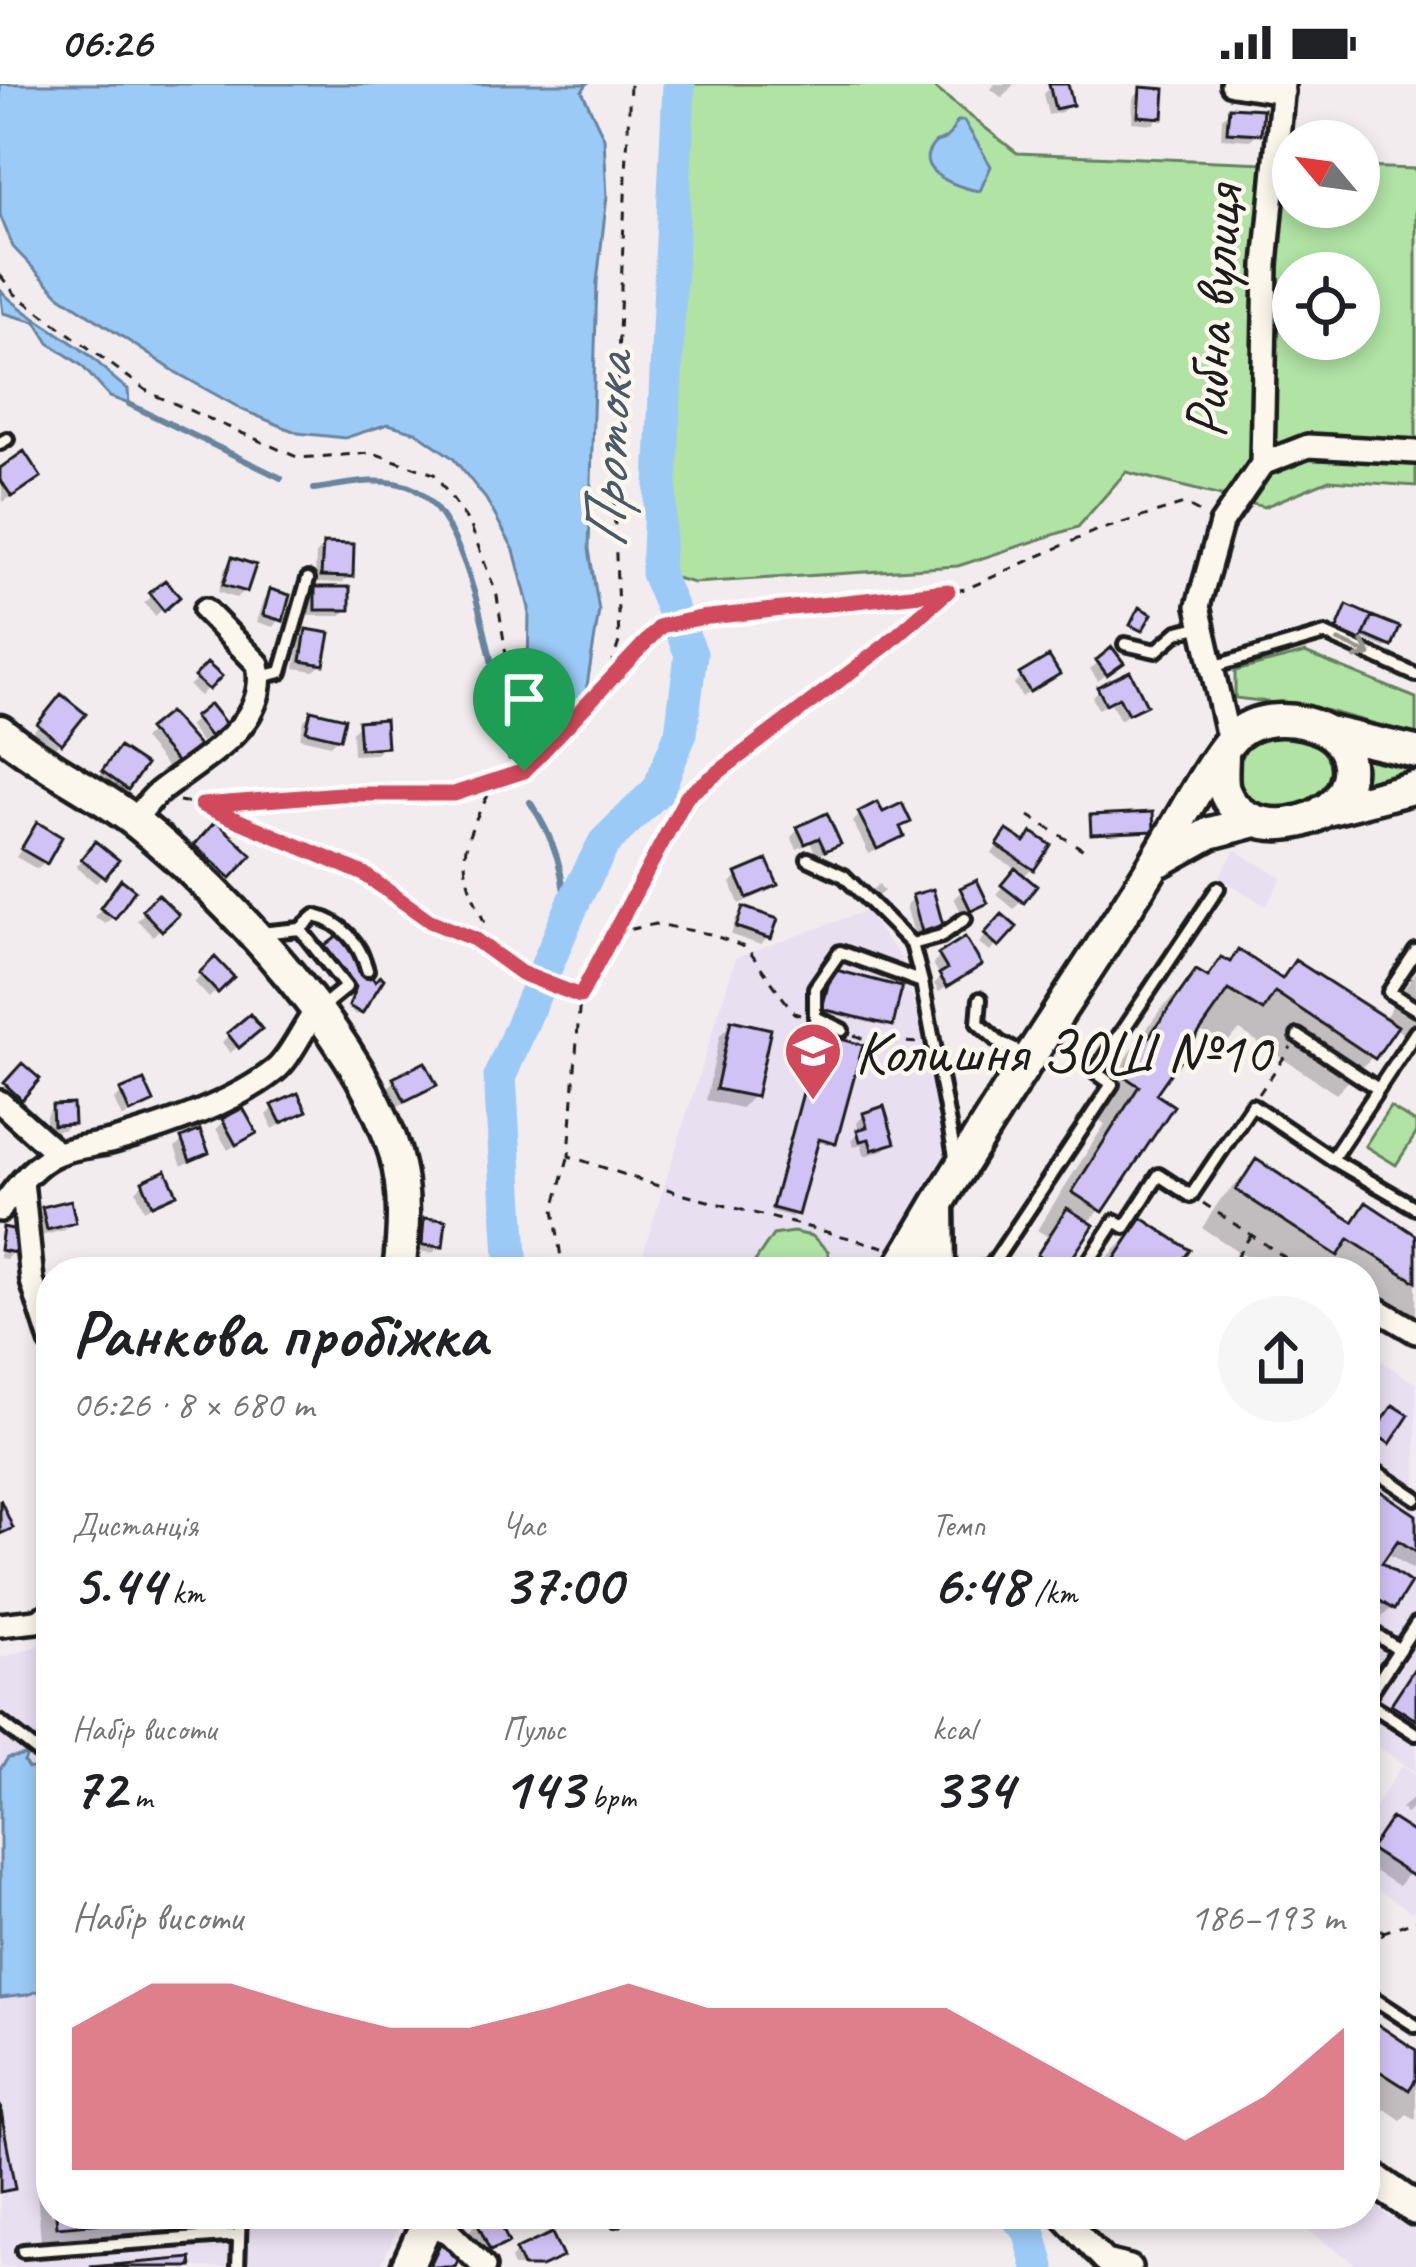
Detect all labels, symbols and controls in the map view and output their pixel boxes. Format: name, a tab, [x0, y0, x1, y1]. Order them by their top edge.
text: 06:26	[60, 14, 152, 71]
north arrow	[1272, 120, 1380, 228]
map controls	[1272, 120, 1380, 360]
street label: Рибна вулиця	[1166, 179, 1260, 441]
button: locate	[1272, 252, 1380, 360]
water label: Протока	[566, 347, 652, 550]
one-way arrow	[1336, 638, 1372, 660]
pin	[473, 648, 575, 771]
icon: arrive	[491, 666, 557, 732]
place label: Колишня ЗОШ №10	[855, 1014, 1275, 1090]
school or university icon: Колишня ЗОШ №10	[782, 1020, 844, 1102]
text: Ранкова пробіжка	[72, 1293, 486, 1376]
button: share	[1218, 1296, 1344, 1422]
text: 06:26 · 8 × 680 m	[72, 1380, 314, 1429]
text: Дистанція	[72, 1504, 198, 1546]
text: Час	[502, 1504, 545, 1546]
text: Темп	[932, 1504, 985, 1546]
text: 5.44	[72, 1546, 164, 1622]
text: 37:00	[502, 1546, 622, 1622]
text: 6:48	[932, 1546, 1026, 1622]
text: km	[164, 1572, 204, 1614]
text: /km	[1026, 1572, 1077, 1614]
text: Набір висоти	[72, 1708, 216, 1750]
text: Пульс	[502, 1708, 566, 1750]
text: kcal	[932, 1708, 976, 1750]
text: 72	[72, 1750, 126, 1826]
text: 143	[502, 1750, 583, 1826]
text: 334	[932, 1750, 1013, 1826]
text: m	[126, 1776, 152, 1818]
text: bpm	[583, 1776, 636, 1818]
text: Набір висоти	[72, 1893, 242, 1942]
text: 186–193 m	[1190, 1893, 1344, 1942]

